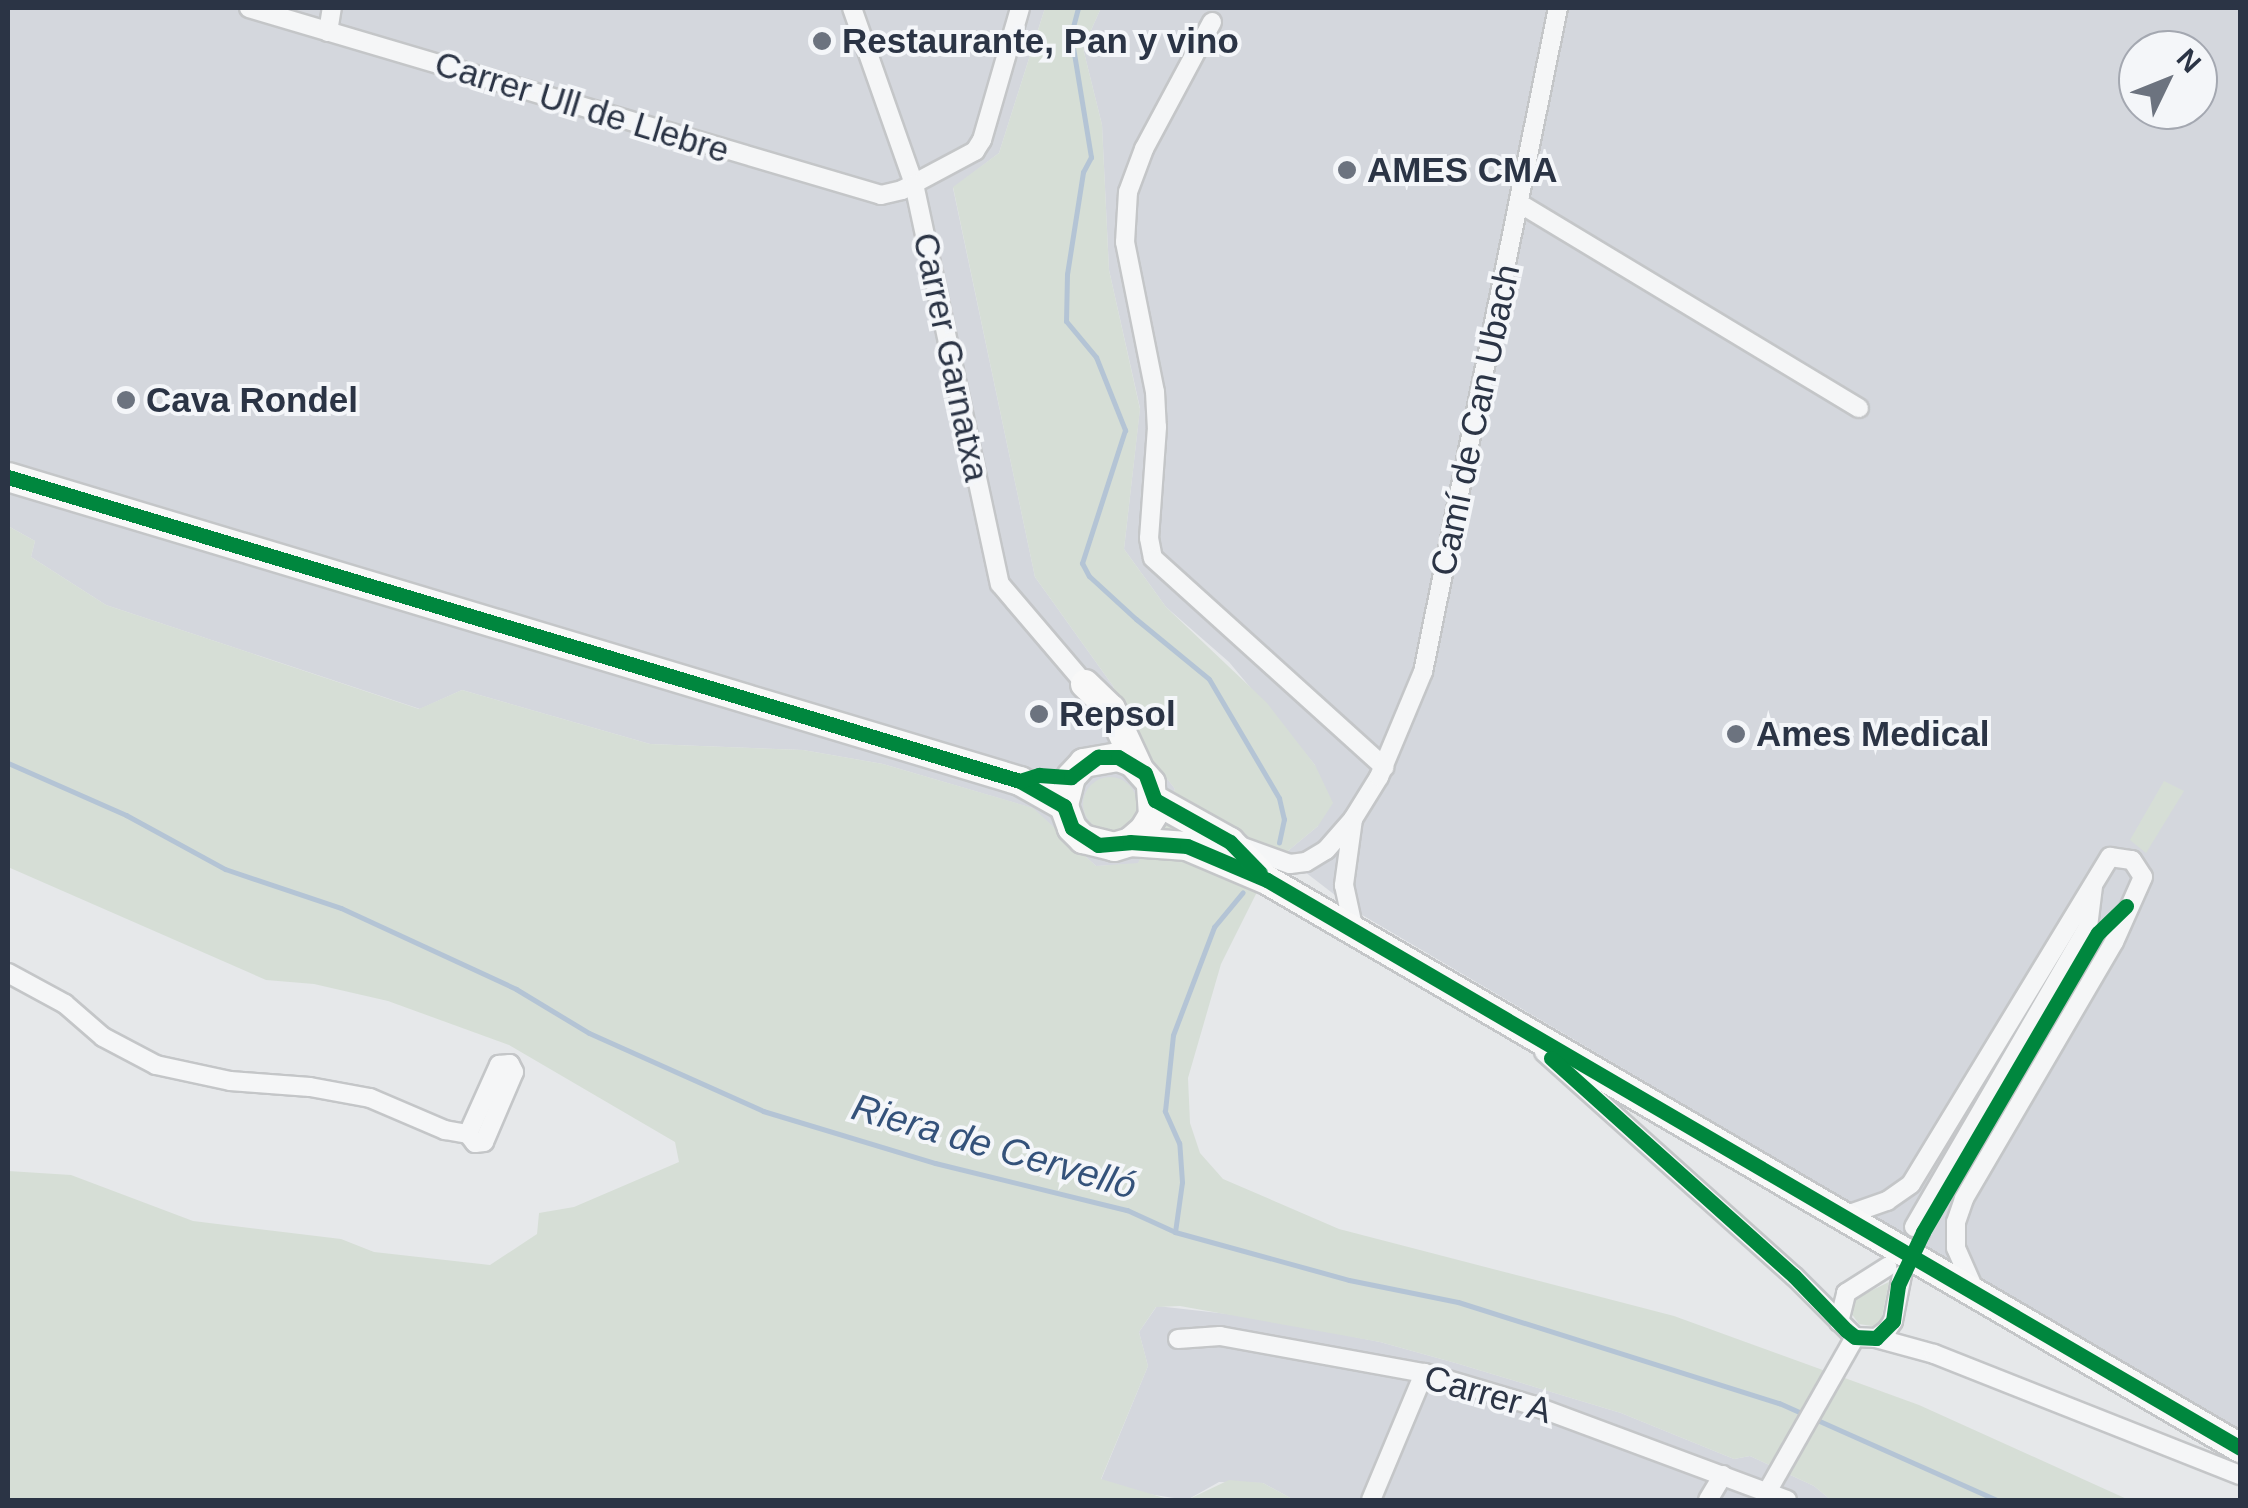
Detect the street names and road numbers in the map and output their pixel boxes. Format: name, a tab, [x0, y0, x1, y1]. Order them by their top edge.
street label: Carrer Ull de Llebre	[430, 42, 734, 172]
street label: Carrer Garnatxa	[904, 229, 998, 485]
street label: Camí de Can Ubach	[1421, 261, 1529, 579]
street label: Carrer A	[1419, 1356, 1557, 1432]

